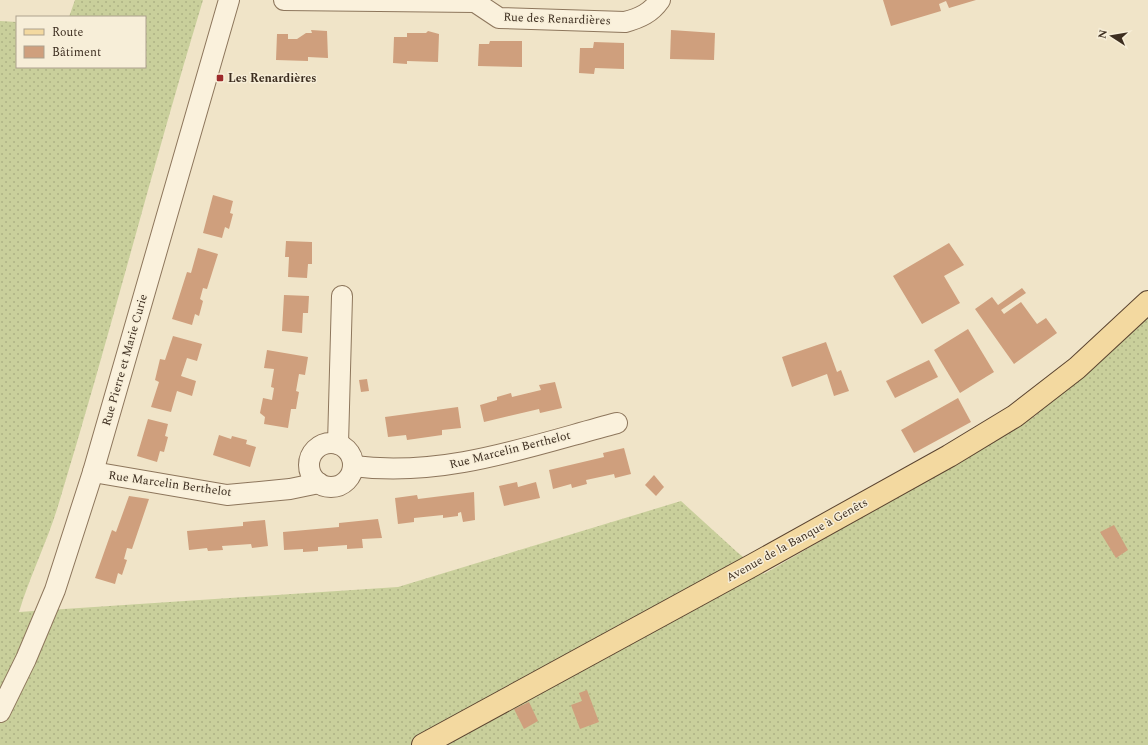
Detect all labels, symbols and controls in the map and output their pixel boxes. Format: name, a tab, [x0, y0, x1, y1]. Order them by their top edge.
street label: Rue des Renardières	[503, 8, 611, 30]
legend	[16, 16, 146, 68]
north arrow	[1092, 16, 1132, 56]
text: Route	[52, 23, 83, 42]
text: N	[1093, 28, 1112, 40]
text: Bâtiment	[52, 43, 101, 62]
place label: Les Renardières	[228, 69, 317, 88]
marker: Les Renardières	[215, 73, 225, 83]
street label: Rue Pierre et Marie Curie	[97, 292, 153, 428]
street label: Rue Marcelin Berthelot	[447, 426, 573, 474]
street label: Rue Marcelin Berthelot	[107, 466, 233, 502]
street label: Avenue de la Banque à Genêts	[723, 493, 871, 587]

